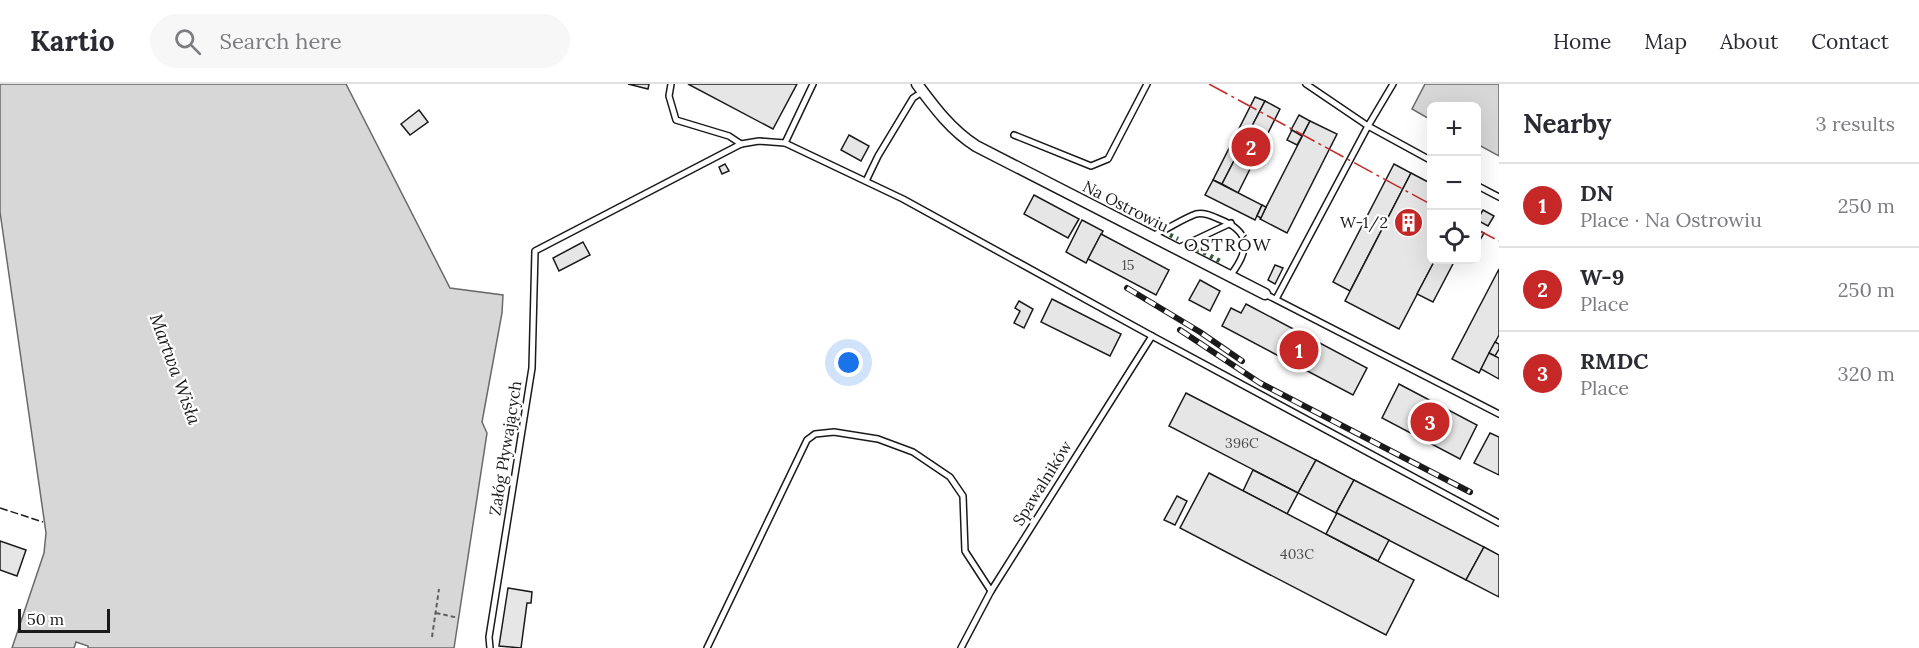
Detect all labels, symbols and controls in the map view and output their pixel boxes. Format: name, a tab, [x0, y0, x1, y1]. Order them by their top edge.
search box	[150, 14, 570, 68]
text: Kartio	[30, 23, 114, 59]
icon: search	[171, 25, 204, 58]
text: Search here	[219, 27, 342, 55]
text: Home	[1553, 28, 1611, 55]
text: Map	[1644, 28, 1687, 55]
text: About	[1720, 28, 1778, 55]
text: Contact	[1811, 28, 1889, 55]
map controls	[1427, 102, 1481, 264]
button: +	[1427, 102, 1481, 156]
text: Nearby	[1523, 107, 1611, 140]
text: 3 results	[1816, 111, 1895, 136]
pin: 2	[1232, 124, 1270, 170]
button: −	[1427, 156, 1481, 210]
street label: Na Ostrowiu	[1080, 176, 1173, 236]
text: DN	[1580, 179, 1613, 207]
text: 1	[1538, 193, 1547, 218]
text: 250 m	[1838, 193, 1895, 218]
building icon: W-1/2	[1393, 206, 1425, 238]
text: Place · Na Ostrowiu	[1580, 207, 1762, 232]
button: locate	[1427, 210, 1481, 264]
place label: W-1/2	[1340, 212, 1388, 233]
district label: OSTRÓW	[1184, 233, 1272, 256]
house number: 15	[1122, 256, 1134, 274]
text: W-9	[1580, 263, 1624, 291]
text: 2	[1537, 277, 1548, 302]
text: 250 m	[1838, 277, 1895, 302]
text: Place	[1580, 291, 1629, 316]
water label: Martwa Wisła	[145, 310, 206, 428]
pin: 1	[1280, 328, 1318, 372]
text: RMDC	[1580, 347, 1648, 375]
your location	[834, 348, 863, 377]
text: 3	[1537, 361, 1548, 386]
text: 320 m	[1838, 361, 1895, 386]
text: Place	[1580, 375, 1629, 400]
street label: Załóg Pływających	[484, 379, 526, 517]
pin: 3	[1410, 400, 1450, 444]
house number: 396C	[1225, 434, 1259, 452]
street label: Spawalników	[1008, 437, 1076, 529]
house number: 403C	[1280, 545, 1314, 563]
scale bar	[18, 606, 110, 634]
text: 50 m	[27, 609, 64, 629]

